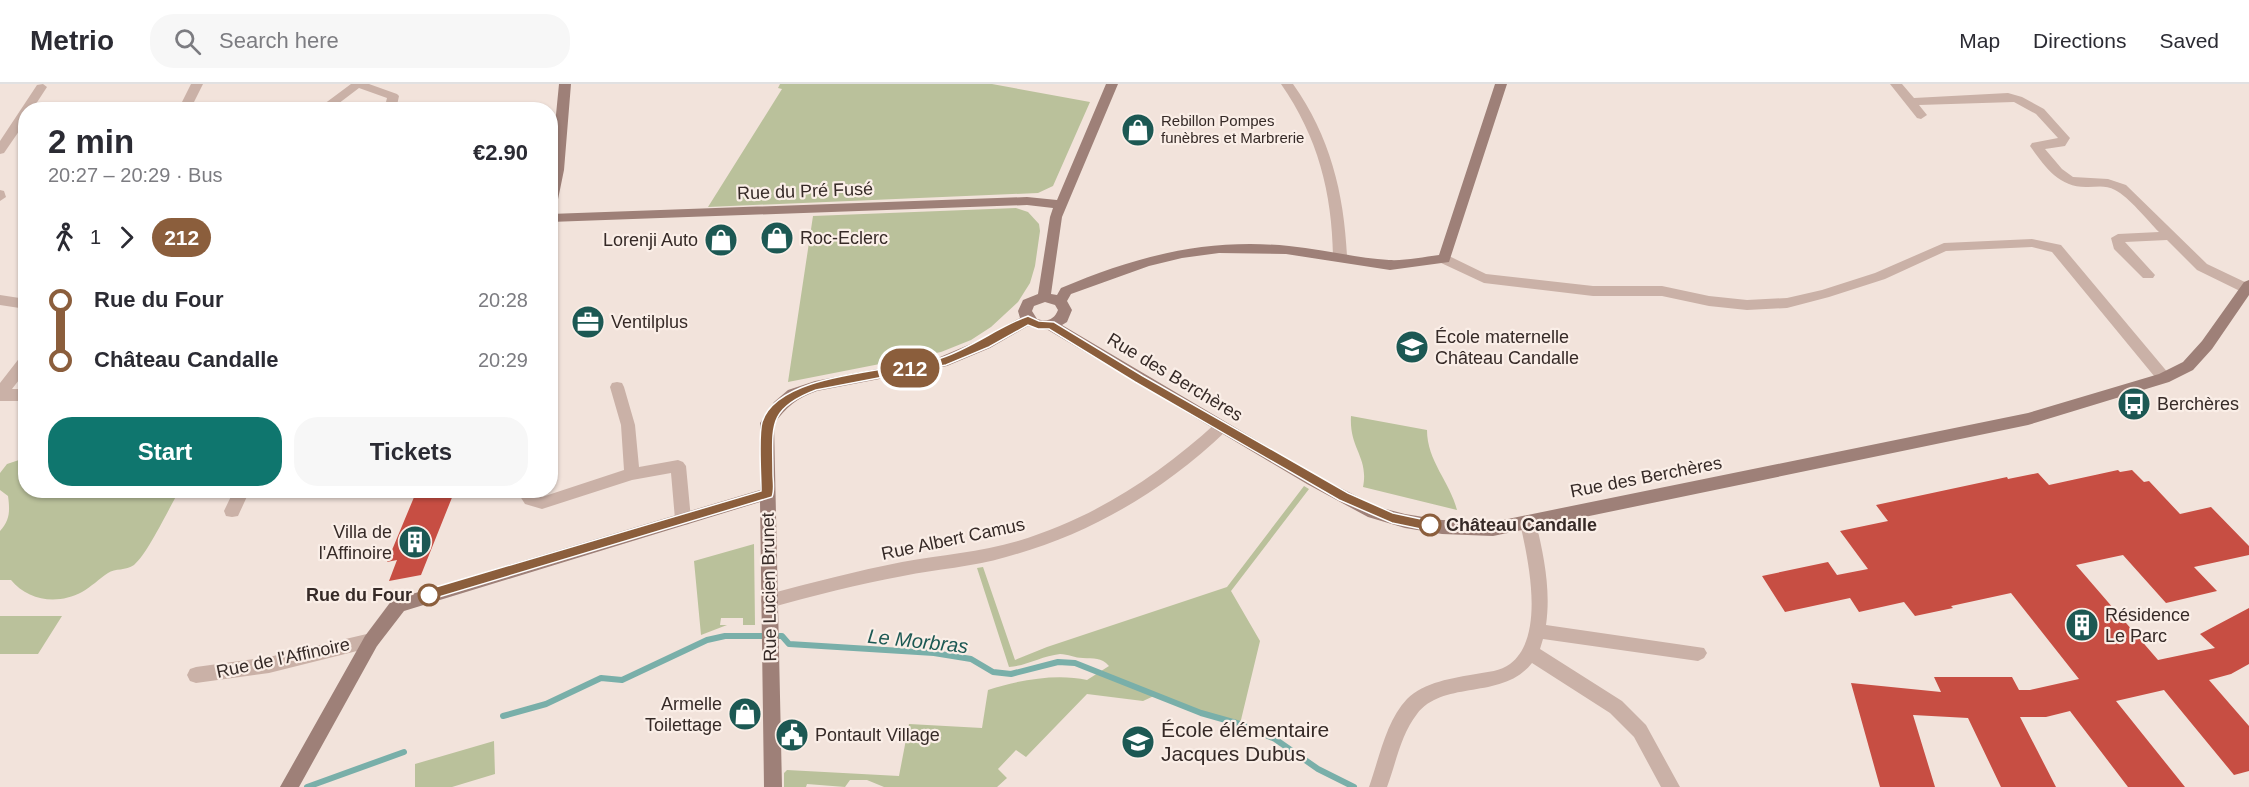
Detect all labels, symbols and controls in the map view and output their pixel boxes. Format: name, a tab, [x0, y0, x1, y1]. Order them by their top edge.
search box	[150, 14, 570, 68]
text: Metrio	[30, 25, 114, 56]
icon: search	[171, 25, 204, 58]
text: Search here	[219, 28, 339, 53]
text: Map	[1959, 29, 2000, 52]
text: Directions	[2033, 29, 2126, 52]
text: Saved	[2159, 29, 2219, 52]
shop icon: Rebillon Pompes funèbres et Marbrerie	[1120, 112, 1156, 148]
place label: Rebillon Pompes funèbres et Marbrerie	[1161, 112, 1304, 146]
text: 2 min	[48, 123, 134, 160]
text: €2.90	[473, 140, 528, 165]
text: 20:27 – 20:29 · Bus	[48, 164, 223, 186]
street label: Rue du Pré Fusé	[737, 179, 873, 203]
shop icon: Roc-Eclerc	[759, 220, 795, 256]
icon: walk	[48, 221, 81, 254]
icon: forward	[110, 221, 143, 254]
shop icon: Lorenji Auto	[703, 222, 739, 258]
text: 1	[90, 226, 101, 248]
text: 212	[164, 226, 199, 249]
place label: Roc-Eclerc	[800, 228, 888, 248]
place label: Lorenji Auto	[603, 230, 698, 250]
text: Rue du Four	[94, 287, 224, 312]
text: 20:28	[478, 289, 528, 311]
office icon: Ventilplus	[570, 304, 606, 340]
place label: Ventilplus	[611, 312, 688, 332]
place label: École maternelle Château Candalle	[1435, 327, 1579, 368]
street label: Rue des Berchères	[1104, 329, 1246, 425]
school or university icon: École maternelle Château Candalle	[1394, 329, 1430, 365]
text: Château Candalle	[94, 347, 279, 372]
line badge: 212	[876, 348, 944, 388]
text: 20:29	[478, 349, 528, 371]
text: 212	[892, 357, 928, 380]
bus stop icon: Berchères	[2116, 386, 2152, 422]
place label: Berchères	[2157, 394, 2239, 414]
button: Start	[48, 417, 282, 486]
button: Tickets	[294, 417, 528, 486]
street label: Rue des Berchères	[1568, 452, 1724, 502]
street label: Rue Lucien Brunet	[758, 512, 780, 662]
street label: Rue Albert Camus	[879, 514, 1027, 564]
marker: Château Candalle	[1419, 514, 1441, 536]
place label: Château Candalle	[1446, 515, 1597, 535]
place label: Villa de l'Affinoire	[319, 522, 392, 563]
building icon: Villa de l'Affinoire	[397, 524, 433, 560]
marker: Rue du Four	[418, 584, 440, 606]
place label: Rue du Four	[306, 585, 412, 605]
place label: Résidence Le Parc	[2105, 605, 2190, 646]
building icon: Résidence Le Parc	[2064, 607, 2100, 643]
water label: Le Morbras	[867, 625, 969, 657]
street label: Rue de l'Affinoire	[214, 634, 352, 682]
place label: Armelle Toilettage	[645, 694, 722, 735]
shop icon: Armelle Toilettage	[727, 696, 763, 732]
public building icon: Pontault Village	[774, 717, 810, 753]
place label: École élémentaire Jacques Dubus	[1161, 718, 1329, 765]
school or university icon: École élémentaire Jacques Dubus	[1120, 724, 1156, 760]
place label: Pontault Village	[815, 725, 940, 745]

